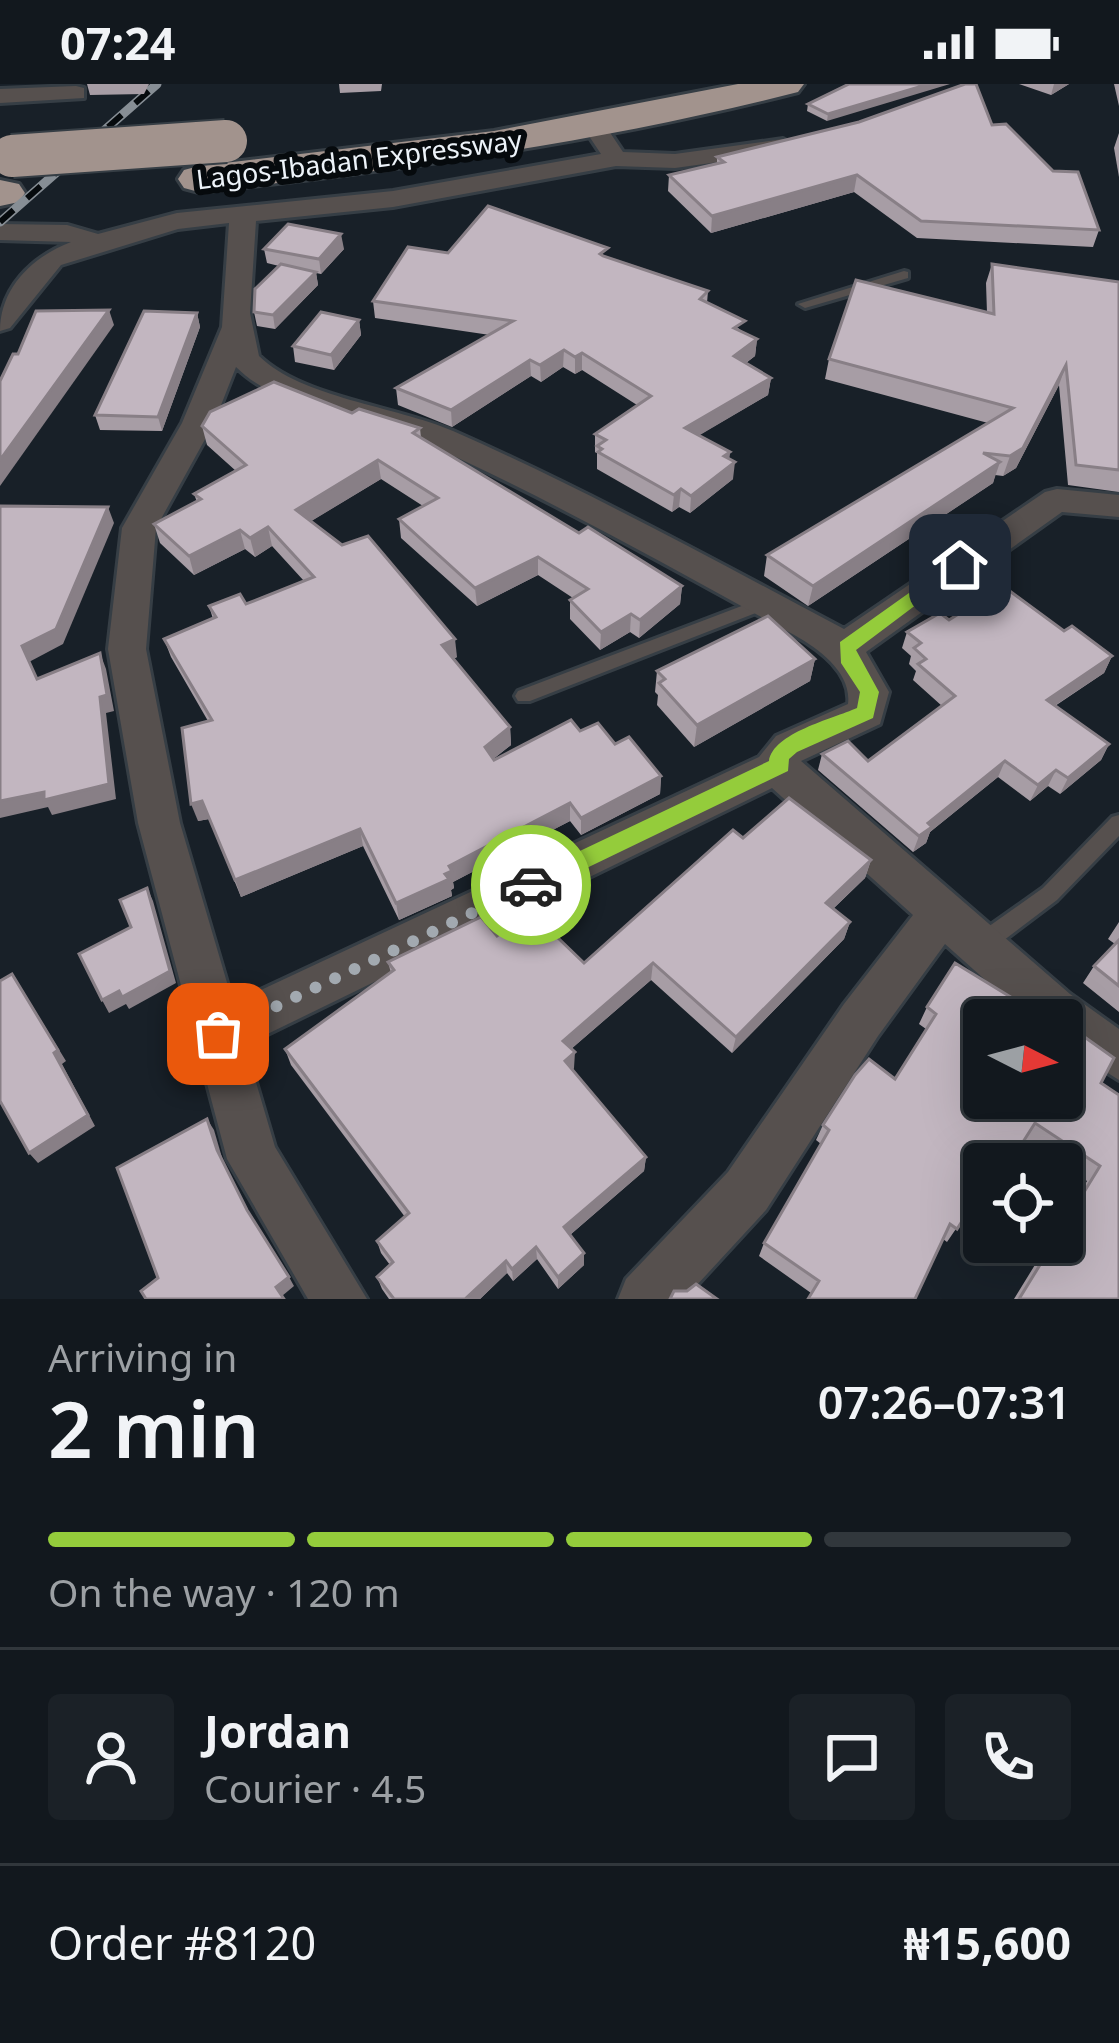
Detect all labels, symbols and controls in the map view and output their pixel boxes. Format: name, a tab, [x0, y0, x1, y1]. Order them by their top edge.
text: 07:24	[60, 12, 176, 73]
street label: Lagos-Ibadan Expressway	[194, 121, 524, 197]
pin	[909, 514, 1011, 616]
icon: home	[927, 532, 993, 598]
courier	[471, 825, 591, 945]
icon: car	[498, 852, 564, 918]
pin	[167, 983, 269, 1085]
north arrow	[963, 999, 1083, 1119]
map controls	[963, 999, 1083, 1263]
icon: bag	[185, 1001, 251, 1067]
button: locate	[963, 1143, 1083, 1263]
text: Arriving in	[48, 1330, 237, 1383]
text: 07:26–07:31	[818, 1371, 1071, 1432]
text: 2 min	[48, 1375, 260, 1481]
text: On the way · 120 m	[48, 1565, 400, 1618]
button: person	[48, 1694, 174, 1820]
button: chat	[789, 1694, 915, 1820]
button: phone	[945, 1694, 1071, 1820]
text: Jordan	[204, 1700, 351, 1761]
text: Courier · 4.5	[204, 1761, 426, 1814]
text: Order #8120	[48, 1912, 316, 1973]
text: ₦15,600	[904, 1912, 1071, 1973]

